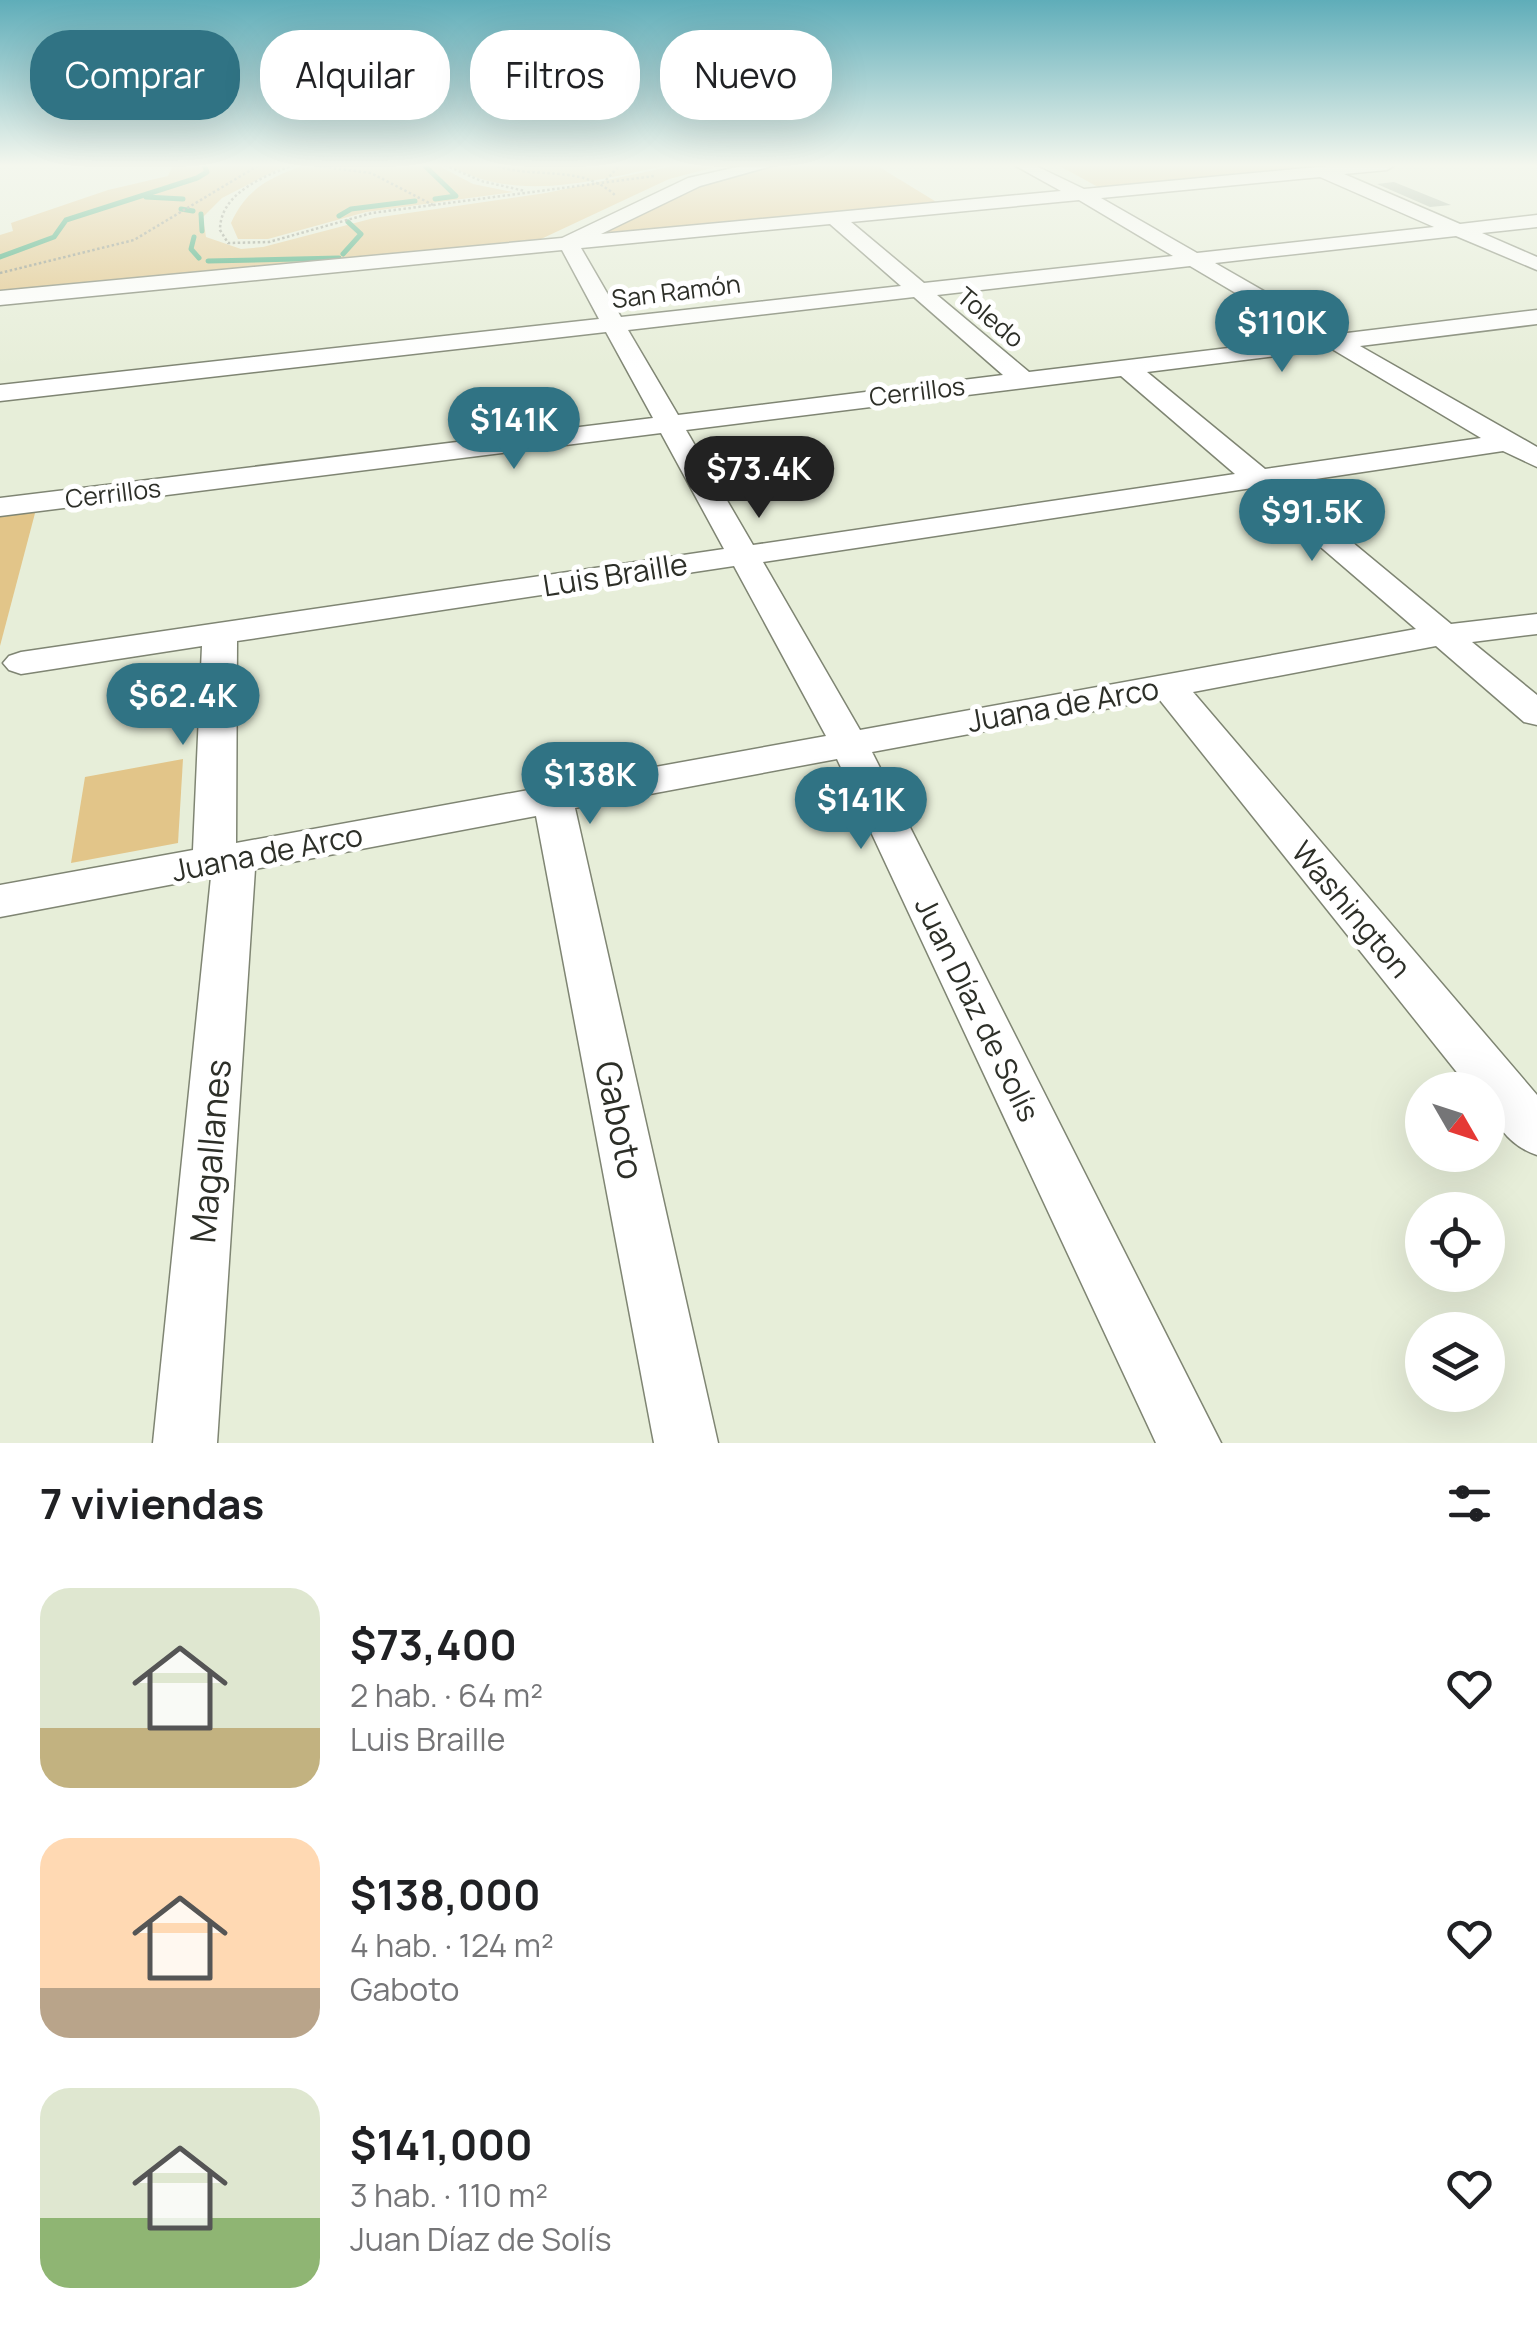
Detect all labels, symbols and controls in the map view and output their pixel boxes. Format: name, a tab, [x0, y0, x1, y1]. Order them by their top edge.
chip: Comprar	[30, 30, 240, 120]
chip: Alquilar	[260, 30, 450, 120]
chip: Filtros	[470, 30, 640, 120]
chip: Nuevo	[660, 30, 832, 120]
street label: San Ramón	[610, 266, 742, 316]
street label: Toledo	[950, 279, 1032, 355]
pin: $110K	[1212, 290, 1352, 375]
text: $110K	[1237, 300, 1327, 344]
street label: Cerrillos	[867, 368, 967, 414]
pin: $141K	[444, 387, 584, 472]
text: $141K	[470, 397, 558, 441]
pin: $73.4K	[678, 436, 840, 521]
text: $73.4K	[706, 446, 812, 490]
street label: Cerrillos	[63, 470, 163, 516]
pin: $91.5K	[1231, 479, 1393, 564]
text: $91.5K	[1261, 489, 1363, 533]
street label: Luis Braille	[540, 542, 690, 606]
pin: $62.4K	[102, 663, 264, 748]
street label: Juana de Arco	[964, 667, 1162, 741]
text: $62.4K	[129, 673, 237, 717]
pin: $138K	[520, 742, 660, 827]
text: $138K	[543, 752, 637, 796]
pin: $141K	[791, 767, 931, 852]
text: $141K	[817, 777, 905, 821]
street label: Juana de Arco	[168, 813, 366, 891]
street label: Washington	[1283, 832, 1421, 986]
street label: Juan Díaz de Solís	[906, 890, 1050, 1128]
street label: Magallanes	[178, 1057, 242, 1245]
street label: Gaboto	[584, 1057, 656, 1183]
north arrow	[1405, 1072, 1505, 1172]
map controls	[1405, 1072, 1505, 1412]
button: locate	[1405, 1192, 1505, 1292]
button: layers	[1405, 1312, 1505, 1412]
text: 7 viviendas	[40, 1474, 264, 1532]
icon: filters	[1442, 1476, 1497, 1531]
text: $73,400	[350, 1615, 517, 1673]
icon: home	[120, 1628, 240, 1748]
icon: heart	[1442, 1661, 1497, 1716]
text: 2 hab. · 64 m²	[350, 1673, 543, 1717]
text: Luis Braille	[350, 1717, 505, 1761]
text: $138,000	[350, 1865, 541, 1923]
icon: home	[120, 1878, 240, 1998]
icon: heart	[1442, 1911, 1497, 1966]
text: 4 hab. · 124 m²	[350, 1923, 554, 1967]
text: Gaboto	[350, 1967, 459, 2011]
text: $141,000	[350, 2115, 533, 2173]
icon: home	[120, 2128, 240, 2248]
icon: heart	[1442, 2161, 1497, 2216]
text: 3 hab. · 110 m²	[350, 2173, 548, 2217]
text: Juan Díaz de Solís	[350, 2217, 612, 2261]

